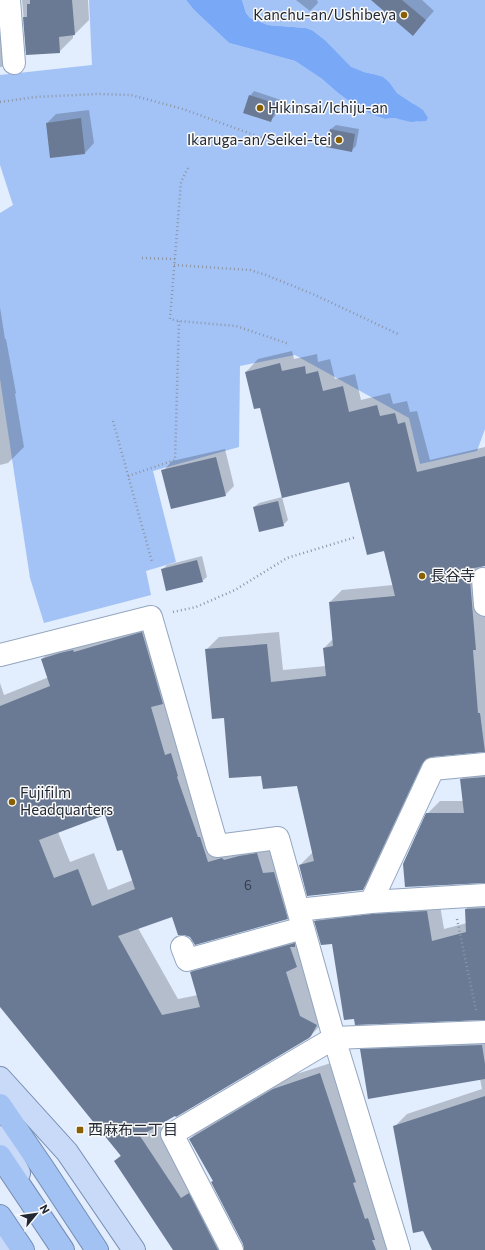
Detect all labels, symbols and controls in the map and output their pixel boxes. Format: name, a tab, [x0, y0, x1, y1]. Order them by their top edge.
place label: Kanchu-an/Ushibeya	[253, 5, 396, 23]
marker: Kanchu-an/Ushibeya	[399, 10, 409, 20]
place label: Hikinsai/Ichiju-an	[268, 98, 388, 116]
marker: Hikinsai/Ichiju-an	[255, 103, 265, 113]
place label: Ikaruga-an/Seikei-tei	[187, 130, 331, 148]
marker: Ikaruga-an/Seikei-tei	[334, 135, 344, 145]
place label: 長谷寺	[430, 566, 475, 584]
marker: 長谷寺	[417, 571, 427, 581]
place label: Fujifilm Headquarters	[20, 783, 113, 818]
marker: Fujifilm Headquarters	[7, 797, 17, 807]
house number: 6	[244, 877, 252, 893]
place label: 西麻布二丁目	[88, 1120, 178, 1138]
marker: 西麻布二丁目	[75, 1125, 85, 1135]
north arrow	[16, 1194, 56, 1234]
text: N	[37, 1202, 53, 1216]

